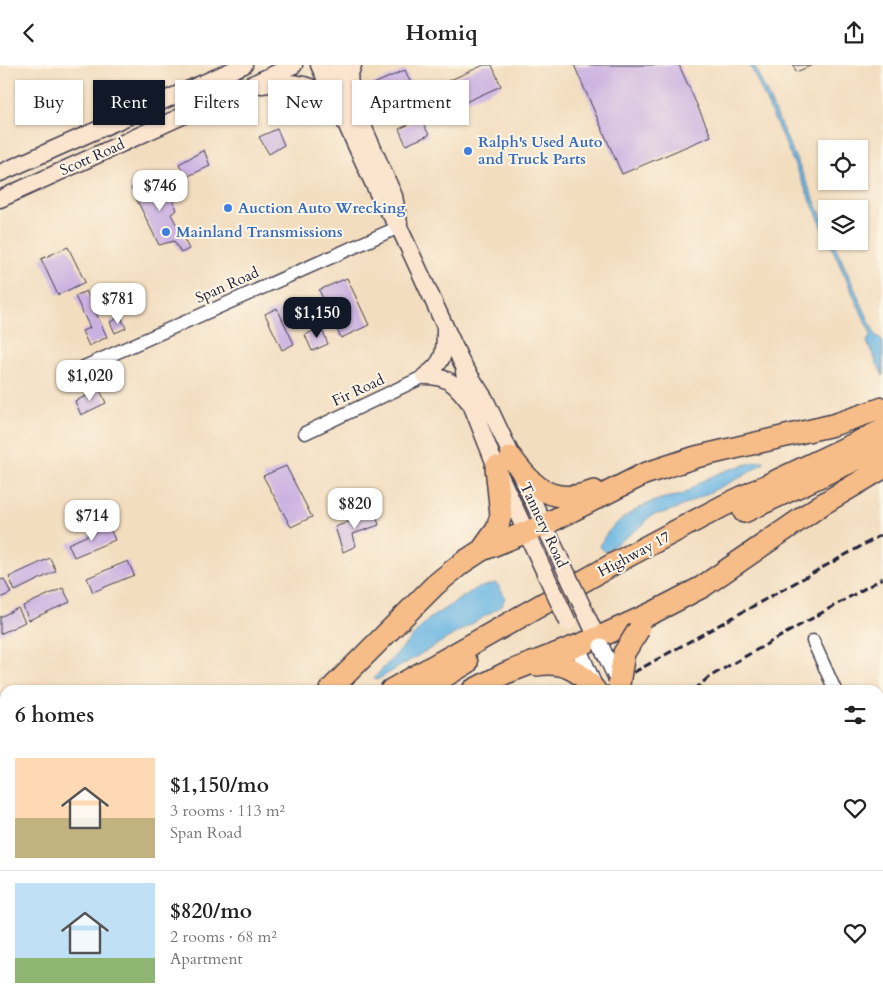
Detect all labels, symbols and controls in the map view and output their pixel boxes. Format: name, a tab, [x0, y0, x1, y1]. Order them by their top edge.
text: Homiq	[405, 18, 478, 48]
icon: back	[15, 19, 43, 47]
icon: share	[840, 19, 868, 47]
chip: Buy	[15, 80, 83, 125]
chip: Rent	[93, 80, 165, 125]
chip: Filters	[175, 80, 258, 125]
chip: New	[268, 80, 342, 125]
chip: Apartment	[352, 80, 469, 125]
place label: Ralph's Used Auto and Truck Parts	[478, 132, 603, 169]
street label: Scott Road	[56, 134, 128, 180]
map controls	[818, 140, 868, 250]
button: locate	[818, 140, 868, 190]
marker: Ralph's Used Auto and Truck Parts	[462, 145, 474, 157]
pin: $746	[130, 169, 190, 212]
text: $746	[144, 175, 176, 197]
place label: Auction Auto Wrecking	[238, 198, 406, 218]
button: layers	[818, 200, 868, 250]
marker: Auction Auto Wrecking	[222, 202, 234, 214]
place label: Mainland Transmissions	[176, 222, 343, 242]
marker: Mainland Transmissions	[160, 226, 172, 238]
street label: Span Road	[192, 262, 262, 308]
pin: $781	[88, 283, 148, 325]
text: $781	[102, 288, 134, 310]
pin: $1,150	[276, 297, 358, 339]
text: $1,150	[294, 302, 340, 324]
pin: $1,020	[49, 359, 131, 402]
text: $1,020	[67, 365, 113, 387]
street label: Fir Road	[329, 369, 387, 411]
street label: Tannery Road	[516, 479, 572, 571]
pin: $820	[325, 487, 385, 530]
text: $820	[339, 493, 371, 515]
pin: $714	[62, 499, 122, 542]
text: $714	[76, 505, 108, 527]
street label: Highway 17	[594, 526, 674, 581]
text: 6 homes	[15, 701, 94, 730]
icon: filters	[841, 701, 869, 729]
text: $1,150/mo	[170, 771, 269, 800]
icon: home	[55, 778, 115, 838]
icon: heart	[841, 794, 869, 822]
text: 3 rooms · 113 m²	[170, 800, 285, 822]
text: Span Road	[170, 822, 242, 844]
text: $820/mo	[170, 897, 252, 926]
icon: home	[55, 903, 115, 963]
icon: heart	[841, 919, 869, 947]
text: 2 rooms · 68 m²	[170, 926, 277, 948]
text: Apartment	[170, 948, 243, 970]

